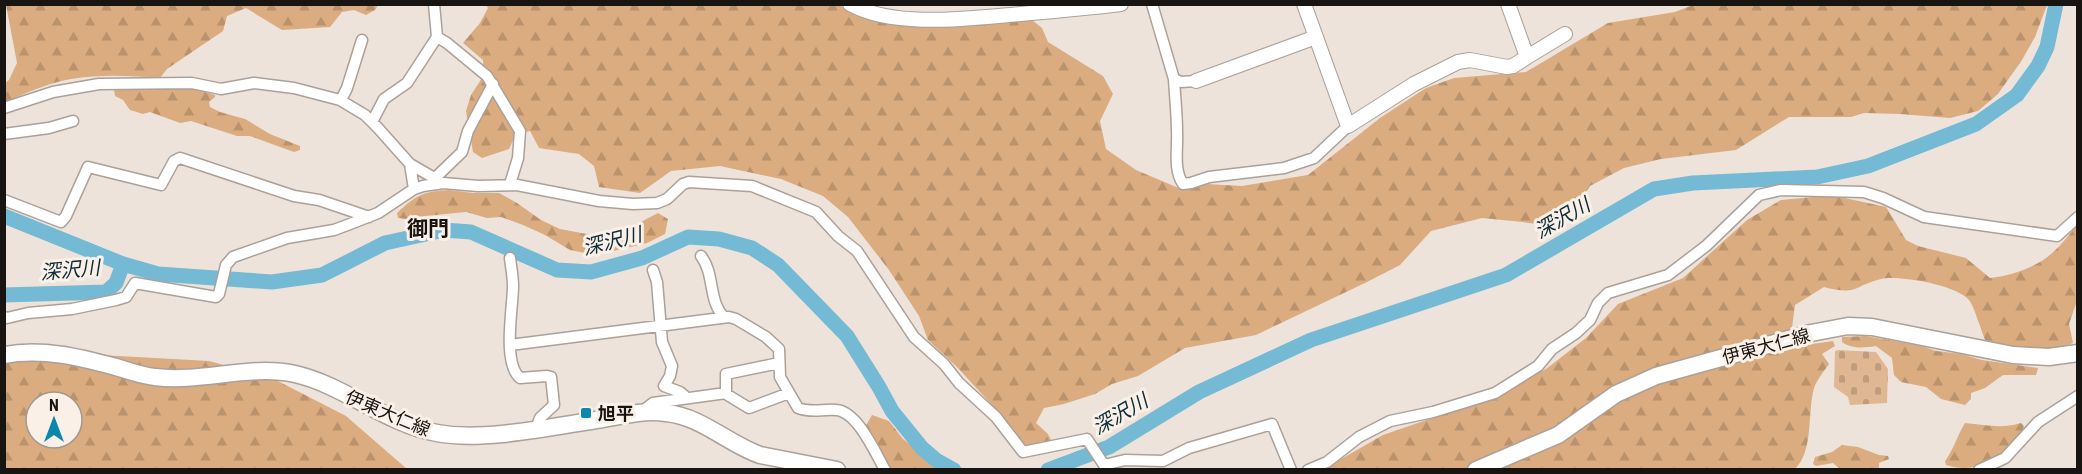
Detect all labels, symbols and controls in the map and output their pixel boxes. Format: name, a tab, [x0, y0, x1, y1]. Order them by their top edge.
water label: 深沢川	[1530, 192, 1596, 243]
district label: 御門	[407, 217, 449, 241]
water label: 深沢川	[580, 222, 646, 260]
water label: 深沢川	[39, 255, 103, 285]
street label: 伊東大仁線	[1720, 324, 1812, 368]
street label: 伊東大仁線	[342, 386, 434, 440]
water label: 深沢川	[1088, 388, 1154, 439]
north arrow	[24, 390, 84, 450]
text: N	[49, 396, 59, 415]
place label: 旭平	[598, 403, 634, 424]
marker: 旭平	[579, 406, 593, 420]

